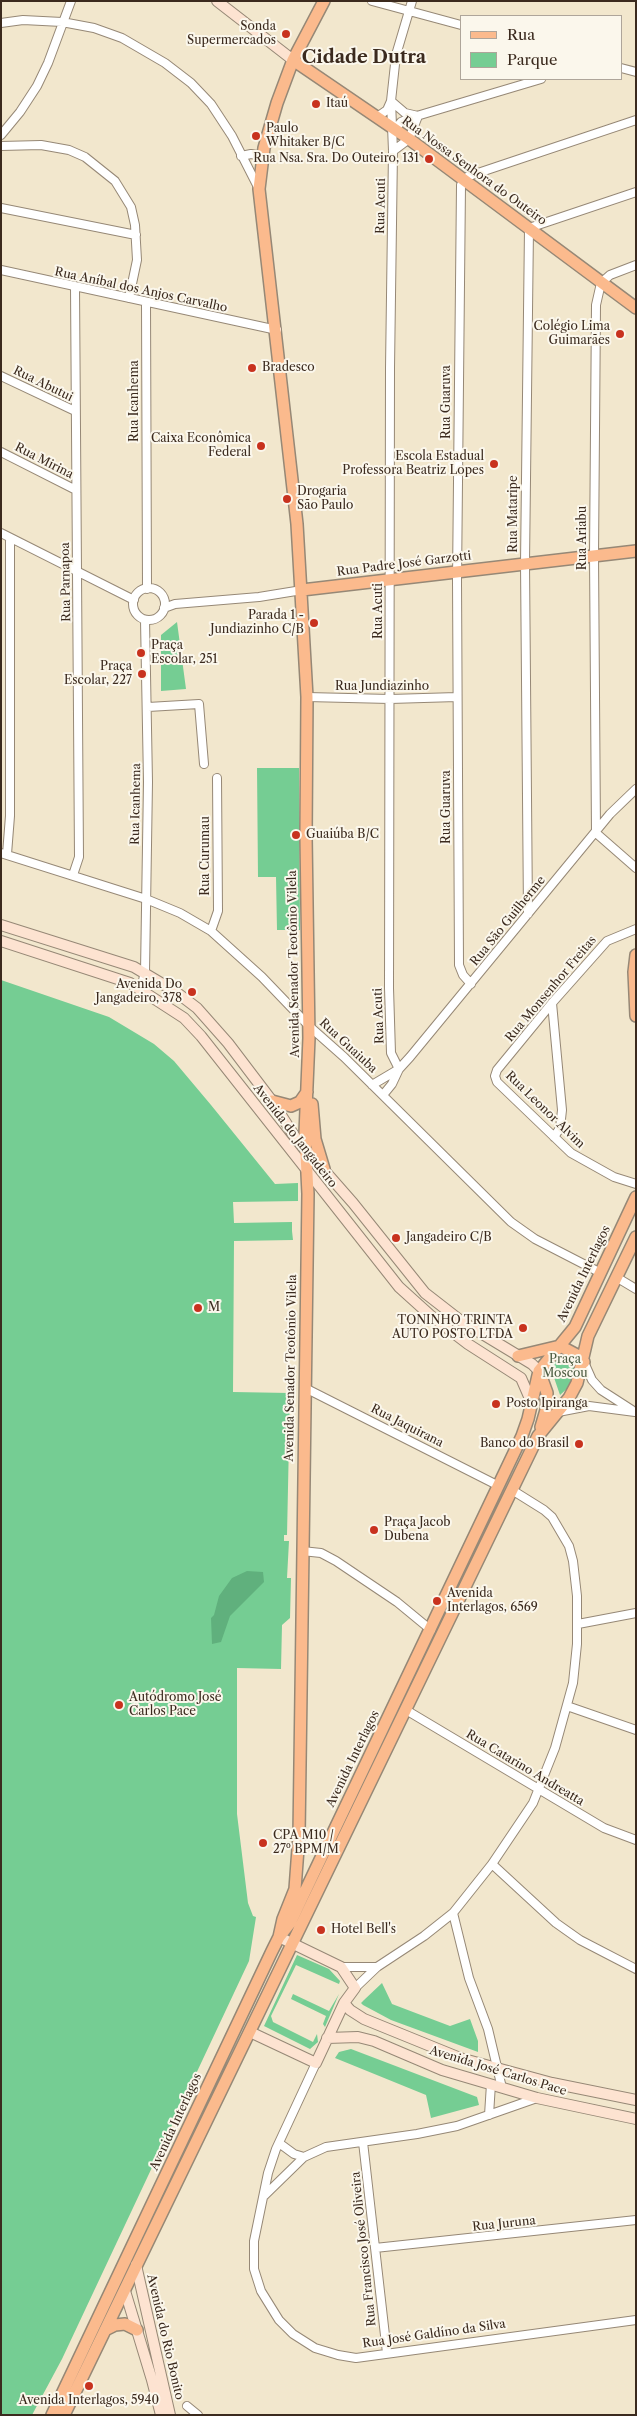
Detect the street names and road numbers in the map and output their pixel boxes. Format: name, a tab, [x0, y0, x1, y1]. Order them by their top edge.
street label: Rua Nossa Senhora do Outeiro	[399, 114, 549, 228]
street label: Rua Acuti	[373, 178, 389, 234]
street label: Rua Aníbal dos Anjos Carvalho	[53, 265, 229, 315]
street label: Rua Icanhema	[128, 360, 142, 442]
street label: Rua Abutui	[11, 363, 75, 405]
street label: Rua Guaruva	[440, 365, 454, 439]
street label: Rua Mirina	[12, 440, 76, 482]
street label: Rua Mataripe	[507, 475, 521, 553]
street label: Rua Ariabu	[576, 506, 590, 570]
street label: Rua Parnapoa	[58, 542, 74, 622]
street label: Rua Padre José Garzotti	[336, 549, 472, 579]
street label: Rua Acuti	[372, 583, 386, 639]
street label: Rua Jundiazinho	[335, 680, 429, 694]
street label: Rua Icanhema	[128, 763, 144, 845]
street label: Rua Guaruva	[440, 770, 454, 844]
street label: Rua Curumau	[199, 816, 213, 896]
street label: Avenida Senador Teotônio Vilela	[285, 870, 303, 1058]
street label: Rua São Guilherme	[467, 873, 549, 969]
street label: Rua Monsenhor Freitas	[502, 933, 600, 1045]
street label: Rua Acuti	[371, 988, 387, 1044]
street label: Rua Guaiuba	[316, 1016, 380, 1076]
street label: Rua Leonor Alvim	[502, 1069, 588, 1151]
street label: Avenida do Jangadeiro	[250, 1081, 340, 1191]
street label: Avenida Interlagos	[554, 1223, 614, 1325]
street label: Avenida Senador Teotônio Vilela	[282, 1274, 300, 1462]
street label: Rua Jaquirana	[368, 1402, 446, 1450]
street label: Avenida Interlagos	[323, 1708, 383, 1810]
street label: Rua Catarino Andreatta	[463, 1727, 587, 1809]
street label: Avenida José Carlos Pace	[428, 2043, 568, 2099]
street label: Avenida Interlagos	[147, 2071, 205, 2173]
street label: Rua Francisco José Oliveira	[349, 2171, 379, 2327]
street label: Rua Juruna	[472, 2214, 536, 2234]
street label: Avenida do Rio Bonito	[144, 2273, 186, 2401]
street label: Rua José Galdíno da Silva	[361, 2317, 507, 2351]

